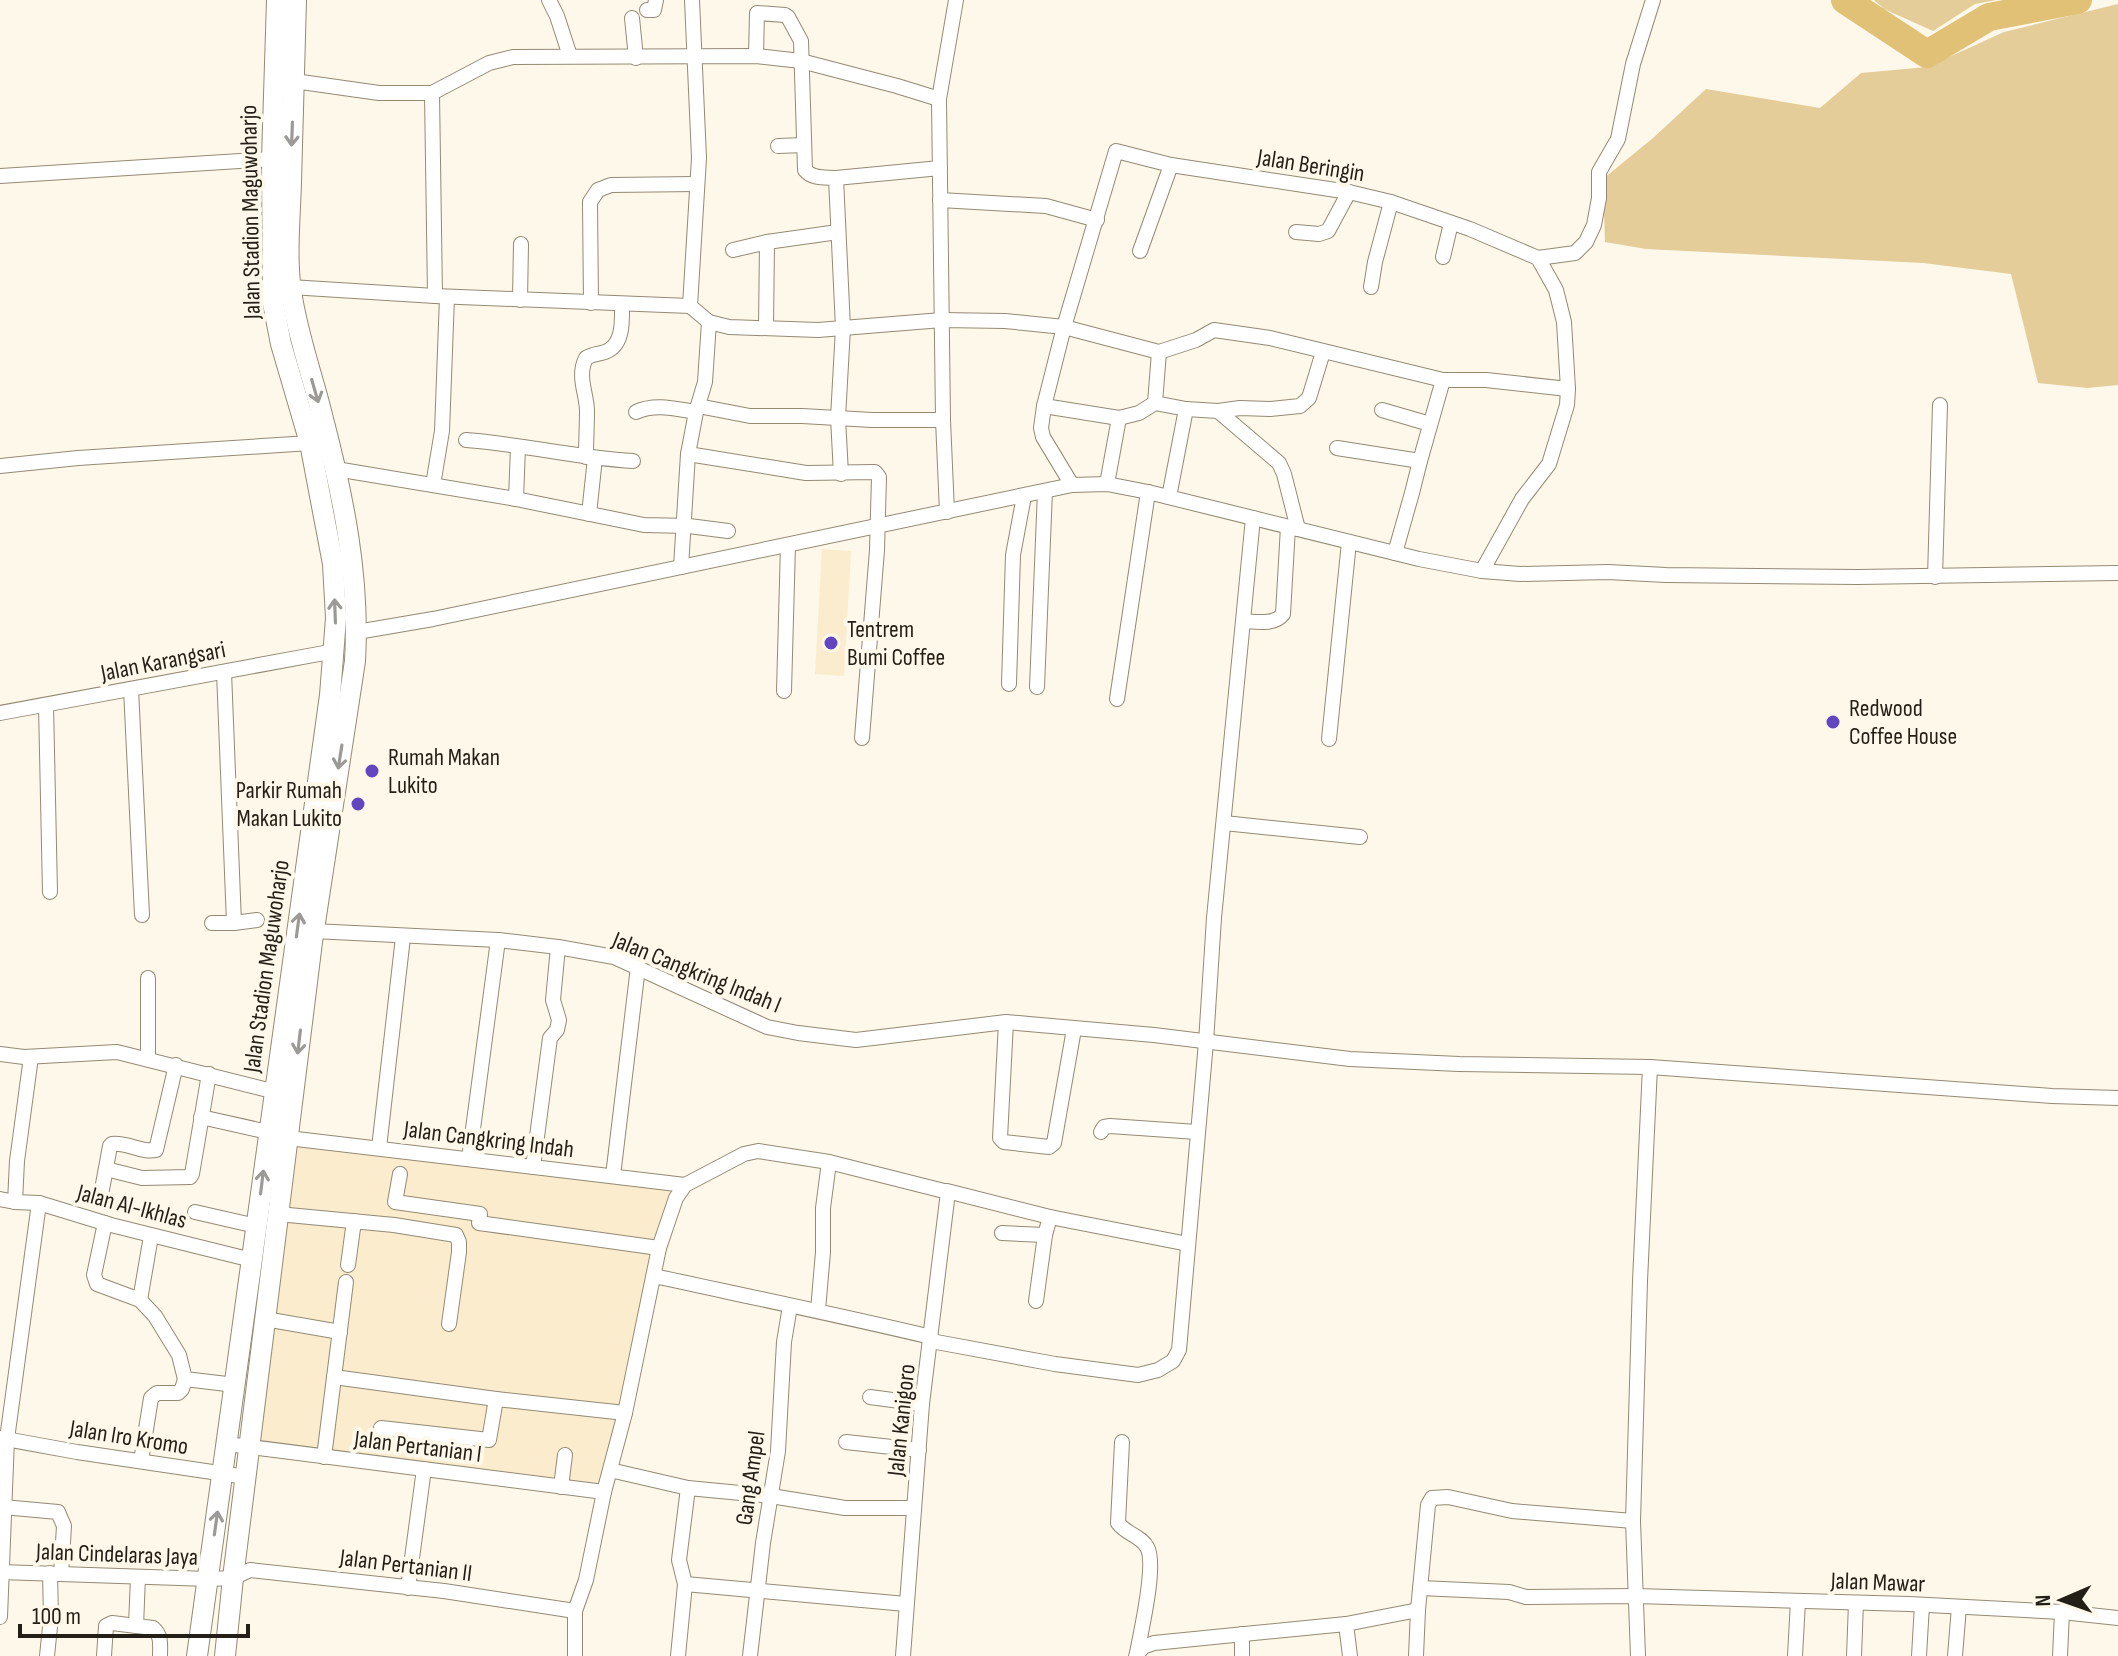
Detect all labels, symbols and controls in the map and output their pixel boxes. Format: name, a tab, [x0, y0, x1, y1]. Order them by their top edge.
street label: Jalan Stadion Maguwoharjo	[234, 105, 267, 320]
one-way arrow	[285, 120, 300, 147]
street label: Jalan Beringin	[1254, 143, 1367, 188]
one-way arrow	[308, 377, 323, 403]
one-way arrow	[328, 598, 343, 625]
place label: Tentrem Bumi Coffee	[847, 615, 945, 672]
marker: Tentrem Bumi Coffee	[822, 634, 840, 652]
street label: Jalan Karangsari	[97, 635, 228, 688]
place label: Redwood Coffee House	[1849, 694, 1957, 751]
marker: Redwood Coffee House	[1824, 713, 1842, 731]
place label: Rumah Makan Lukito	[388, 743, 500, 800]
one-way arrow	[332, 744, 347, 770]
marker: Rumah Makan Lukito	[363, 762, 381, 780]
place label: Parkir Rumah Makan Lukito	[236, 776, 342, 833]
marker: Parkir Rumah Makan Lukito	[349, 795, 367, 813]
street label: Jalan Stadion Maguwoharjo	[237, 858, 296, 1075]
one-way arrow	[291, 913, 306, 938]
street label: Jalan Cangkring Indah I	[607, 925, 786, 1020]
one-way arrow	[291, 1029, 306, 1055]
street label: Jalan Cangkring Indah	[401, 1115, 576, 1164]
one-way arrow	[255, 1170, 270, 1195]
street label: Jalan Al-Ikhlas	[73, 1178, 190, 1235]
street label: Jalan Kanigoro	[881, 1363, 922, 1479]
street label: Jalan Iro Kromo	[67, 1414, 190, 1461]
street label: Jalan Pertanian I	[352, 1424, 483, 1469]
street label: Gang Ampel	[730, 1429, 771, 1527]
one-way arrow	[209, 1511, 224, 1536]
street label: Jalan Cindelaras Jaya	[35, 1537, 198, 1572]
street label: Jalan Pertanian II	[337, 1543, 474, 1588]
north arrow	[2022, 1560, 2102, 1640]
street label: Jalan Mawar	[1829, 1566, 1926, 1599]
scale bar	[20, 1588, 248, 1638]
text: N	[2030, 1594, 2057, 1607]
text: 100 m	[32, 1602, 81, 1631]

